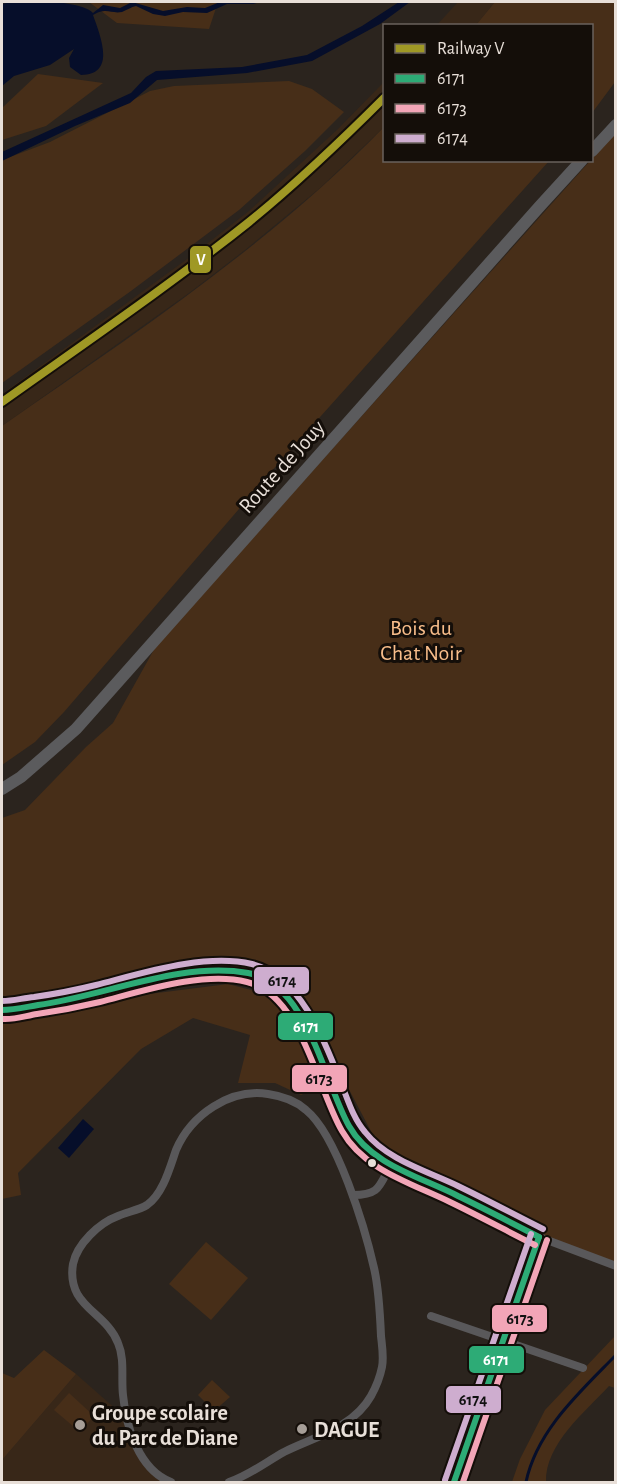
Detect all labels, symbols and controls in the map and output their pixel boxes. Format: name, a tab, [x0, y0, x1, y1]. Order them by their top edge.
legend	[383, 24, 593, 162]
text: Railway V	[437, 40, 505, 58]
text: 6171	[437, 70, 465, 88]
text: 6173	[437, 100, 467, 118]
text: 6174	[437, 130, 468, 148]
line badge: V	[189, 245, 212, 274]
text: V	[196, 252, 206, 268]
street label: Route de Jouy	[235, 416, 329, 517]
park label: Bois du Chat Noir	[380, 617, 462, 664]
line badge: 6174	[253, 966, 310, 995]
text: 6174	[268, 973, 296, 989]
line badge: 6171	[277, 1012, 334, 1041]
text: 6171	[293, 1019, 319, 1035]
line badge: 6173	[291, 1064, 348, 1093]
text: 6173	[305, 1071, 333, 1087]
unlabelled marker	[366, 1157, 378, 1169]
line badge: 6173	[491, 1304, 548, 1333]
text: 6173	[506, 1311, 534, 1327]
line badge: 6171	[468, 1345, 525, 1374]
text: 6171	[483, 1352, 509, 1368]
line badge: 6174	[445, 1385, 502, 1414]
text: 6174	[459, 1392, 487, 1408]
place label: Groupe scolaire du Parc de Diane	[92, 1402, 238, 1449]
marker: Groupe scolaire du Parc de Diane	[73, 1418, 87, 1432]
place label: DAGUE	[314, 1419, 379, 1441]
marker: DAGUE	[295, 1422, 309, 1436]

